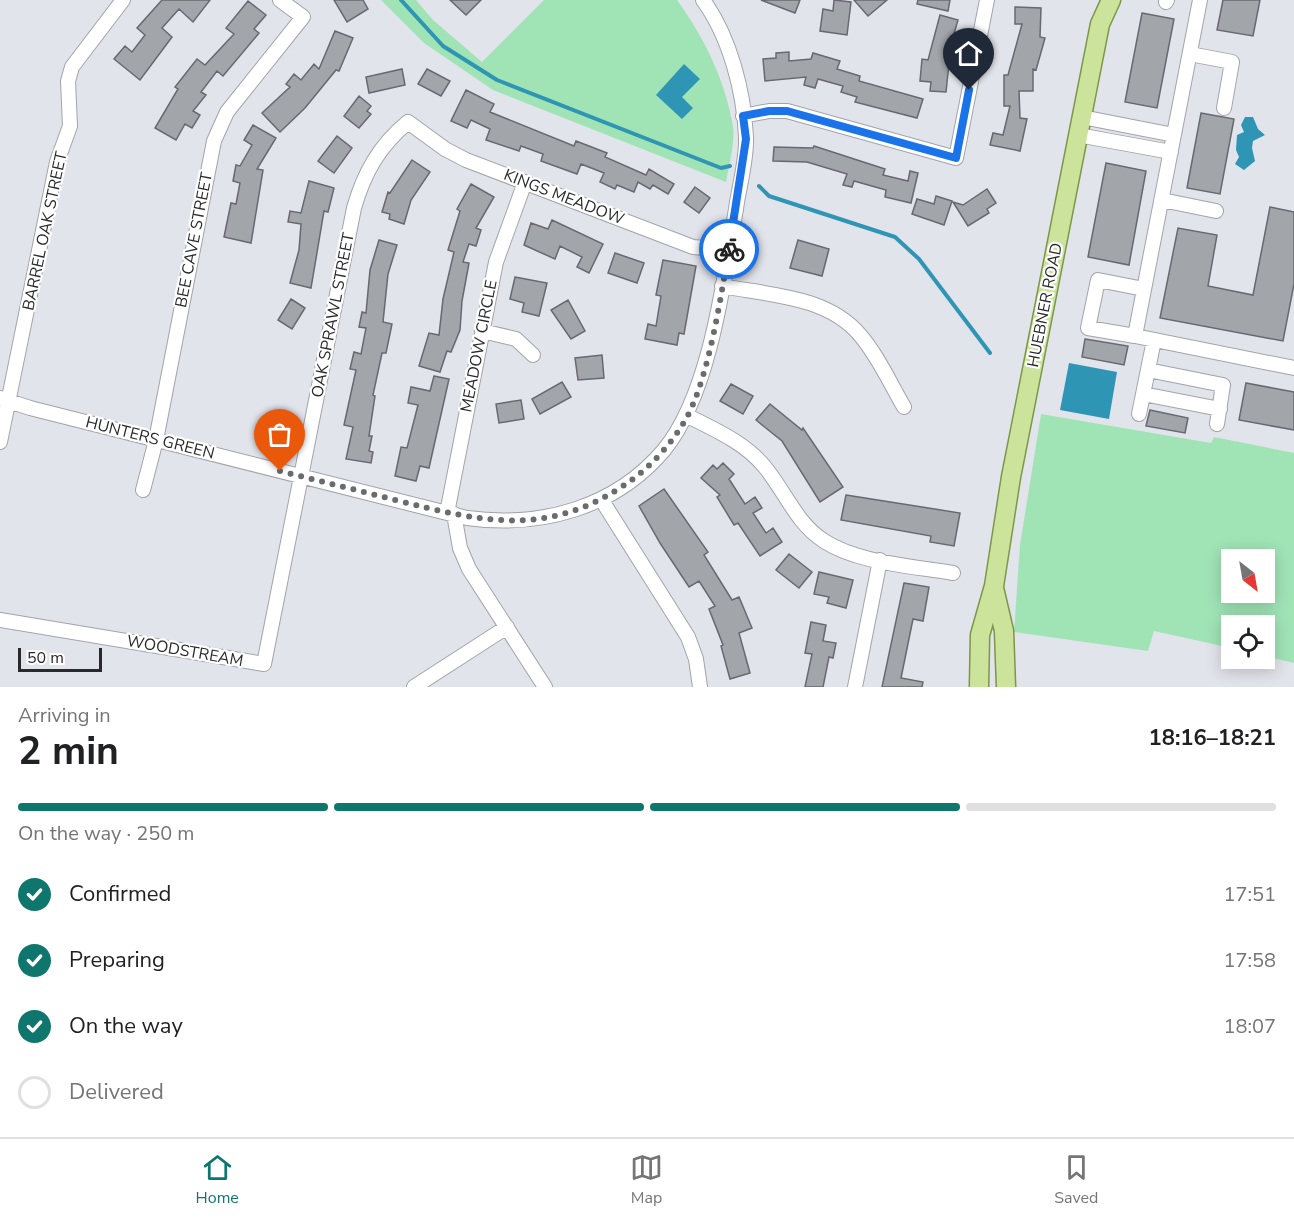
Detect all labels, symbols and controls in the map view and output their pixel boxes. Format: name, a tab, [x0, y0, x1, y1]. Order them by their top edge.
pin	[943, 28, 994, 90]
icon: home	[952, 37, 985, 70]
street label: BARREL OAK STREET	[17, 149, 73, 312]
street label: KINGS MEADOW	[501, 164, 628, 230]
street label: BEE CAVE STREET	[170, 170, 218, 310]
courier	[699, 219, 759, 279]
street label: OAK SPRAWL STREET	[306, 230, 360, 399]
icon: bike	[713, 233, 746, 266]
street label: HUEBNER ROAD	[1022, 241, 1068, 369]
street label: MEADOW CIRCLE	[455, 278, 503, 414]
pin	[254, 409, 305, 471]
street label: HUNTERS GREEN	[83, 411, 217, 465]
icon: bag	[263, 418, 296, 451]
north arrow	[1221, 549, 1275, 603]
map controls	[1221, 549, 1275, 669]
button: locate	[1221, 615, 1275, 669]
street label: WOODSTREAM	[125, 630, 245, 672]
scale bar	[18, 645, 102, 672]
text: 50 m	[27, 647, 64, 669]
text: Arriving in	[18, 702, 111, 729]
text: 18:16–18:21	[1148, 723, 1276, 753]
text: 2 min	[18, 725, 119, 778]
text: On the way · 250 m	[18, 820, 194, 847]
icon: check	[18, 878, 51, 911]
text: Confirmed	[69, 879, 171, 909]
text: 17:51	[1223, 881, 1276, 908]
icon: check	[18, 944, 51, 977]
text: Preparing	[69, 945, 165, 975]
text: 17:58	[1223, 947, 1276, 974]
icon: check	[18, 1010, 51, 1043]
text: On the way	[69, 1011, 183, 1041]
text: 18:07	[1223, 1013, 1276, 1040]
text: Delivered	[69, 1077, 164, 1107]
tab: Home	[196, 1151, 239, 1209]
tab: Map	[630, 1151, 663, 1209]
tab: Saved	[1054, 1151, 1098, 1209]

